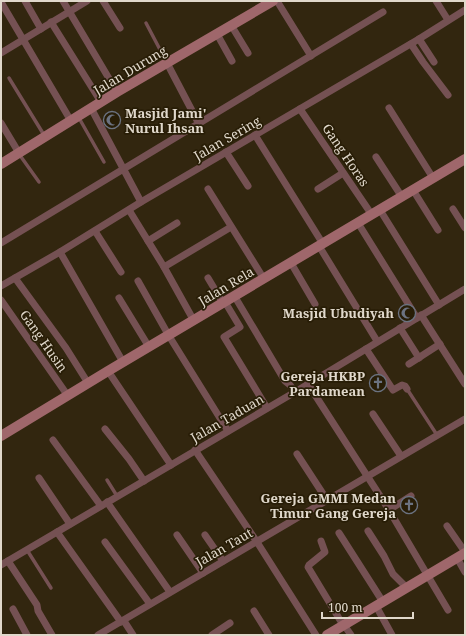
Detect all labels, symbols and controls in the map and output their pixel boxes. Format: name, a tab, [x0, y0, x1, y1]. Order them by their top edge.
street label: Jalan Durung	[89, 41, 170, 99]
place label: Masjid Jami' Nurul Ihsan	[125, 104, 206, 137]
mosque icon: Masjid Jami' Nurul Ihsan	[102, 110, 122, 130]
street label: Jalan Sering	[189, 112, 264, 165]
street label: Gang Horas	[318, 120, 374, 190]
street label: Jalan Rela	[194, 262, 257, 310]
mosque icon: Masjid Ubudiyah	[397, 303, 417, 323]
place label: Masjid Ubudiyah	[283, 304, 394, 322]
street label: Gang Husin	[16, 306, 72, 376]
place label: Gereja HKBP Pardamean	[280, 367, 366, 400]
church icon: Gereja HKBP Pardamean	[368, 373, 388, 393]
street label: Jalan Taduan	[186, 389, 267, 447]
place label: Gereja GMMI Medan Timur Gang Gereja	[261, 489, 396, 522]
church icon: Gereja GMMI Medan Timur Gang Gereja	[399, 495, 419, 515]
street label: Jalan Taut	[191, 523, 256, 571]
scale bar	[322, 594, 413, 620]
text: 100 m	[328, 599, 363, 616]

